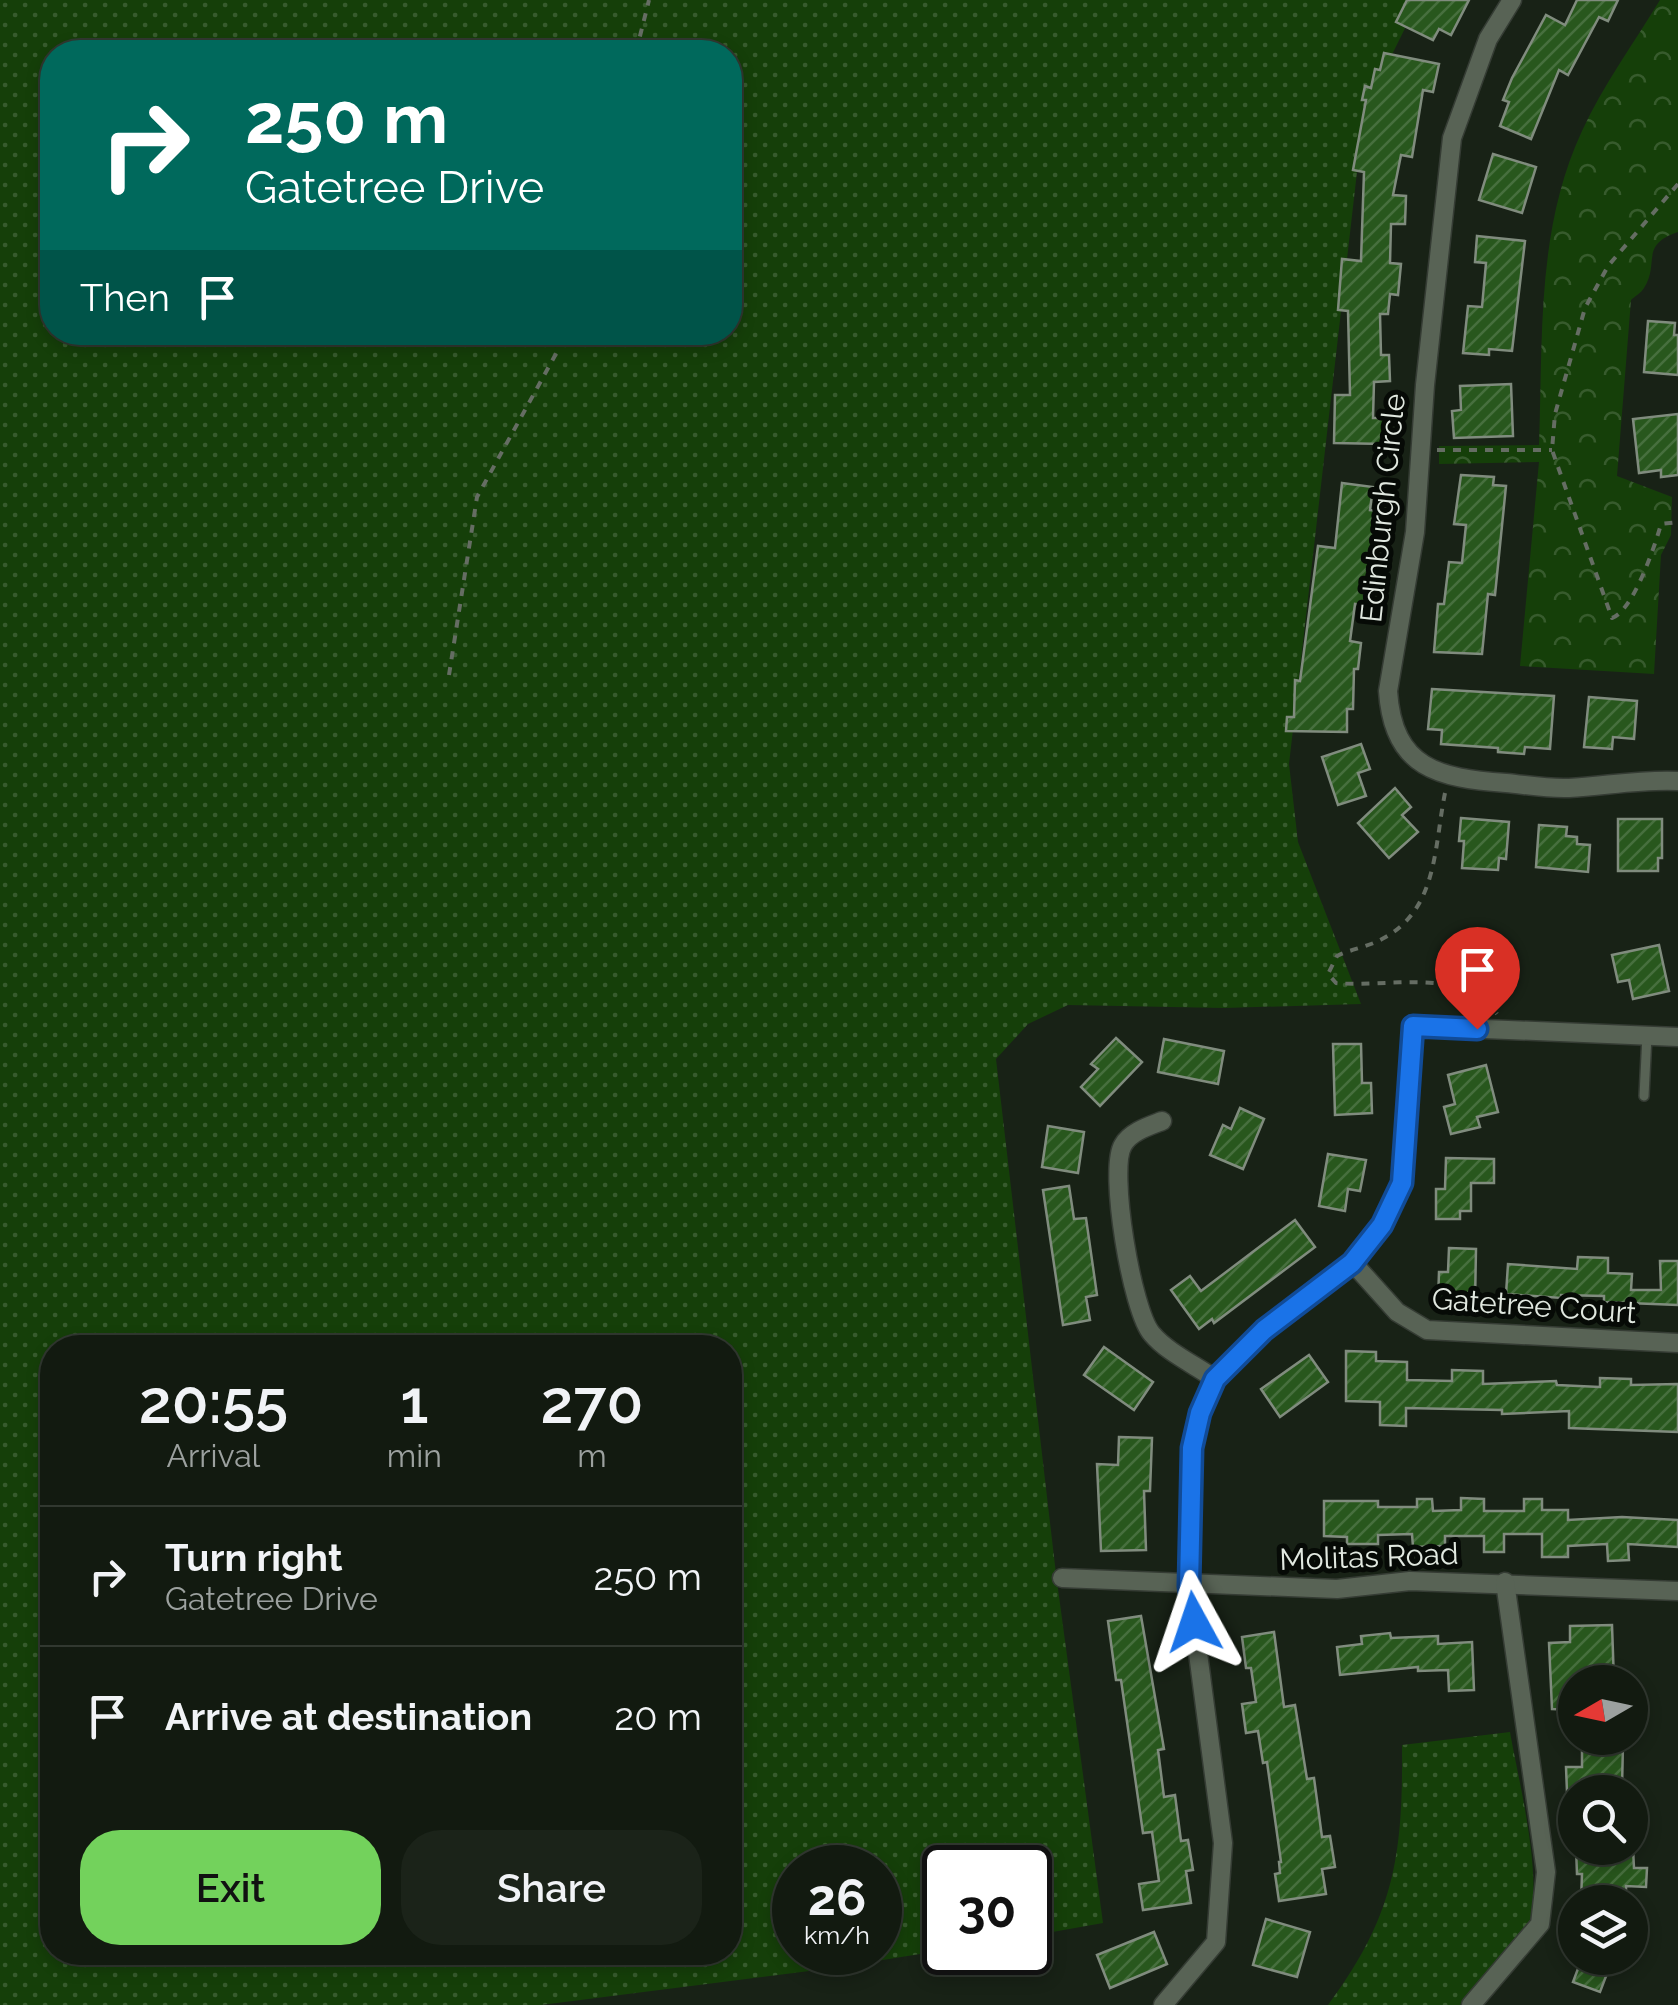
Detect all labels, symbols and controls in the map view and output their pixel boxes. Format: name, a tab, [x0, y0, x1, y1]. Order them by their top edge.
text: 250 m	[245, 77, 448, 159]
icon: right	[80, 80, 210, 210]
text: Gatetree Drive	[245, 161, 544, 214]
icon: arrive	[190, 270, 245, 325]
text: Then	[80, 275, 170, 320]
street label: Edinburgh Circle	[1353, 392, 1412, 624]
pin	[1435, 927, 1520, 1030]
icon: arrive	[1450, 942, 1505, 997]
street label: Gatetree Court	[1431, 1281, 1637, 1330]
text: 20:55	[139, 1367, 288, 1437]
text: 1	[400, 1367, 428, 1437]
text: 270	[541, 1367, 643, 1437]
text: Arrival	[166, 1437, 260, 1474]
text: min	[387, 1437, 442, 1474]
text: m	[577, 1437, 607, 1474]
text: Turn right	[165, 1535, 342, 1580]
street label: Molitas Road	[1279, 1536, 1459, 1577]
icon: right	[80, 1549, 135, 1604]
text: 250 m	[594, 1554, 702, 1599]
position arrow	[1142, 1570, 1246, 1674]
text: Gatetree Drive	[165, 1580, 378, 1617]
north arrow	[1558, 1665, 1648, 1755]
map controls	[1558, 1665, 1648, 1975]
icon: arrive	[80, 1689, 135, 1744]
text: Arrive at destination	[165, 1694, 532, 1739]
text: 20 m	[614, 1694, 702, 1739]
button: search	[1558, 1775, 1648, 1865]
button: Exit	[80, 1830, 381, 1945]
button: Share	[401, 1830, 702, 1945]
speed limit sign: 30	[922, 1845, 1052, 1975]
text: 26	[808, 1868, 866, 1927]
button: layers	[1558, 1885, 1648, 1975]
text: km/h	[804, 1920, 870, 1950]

